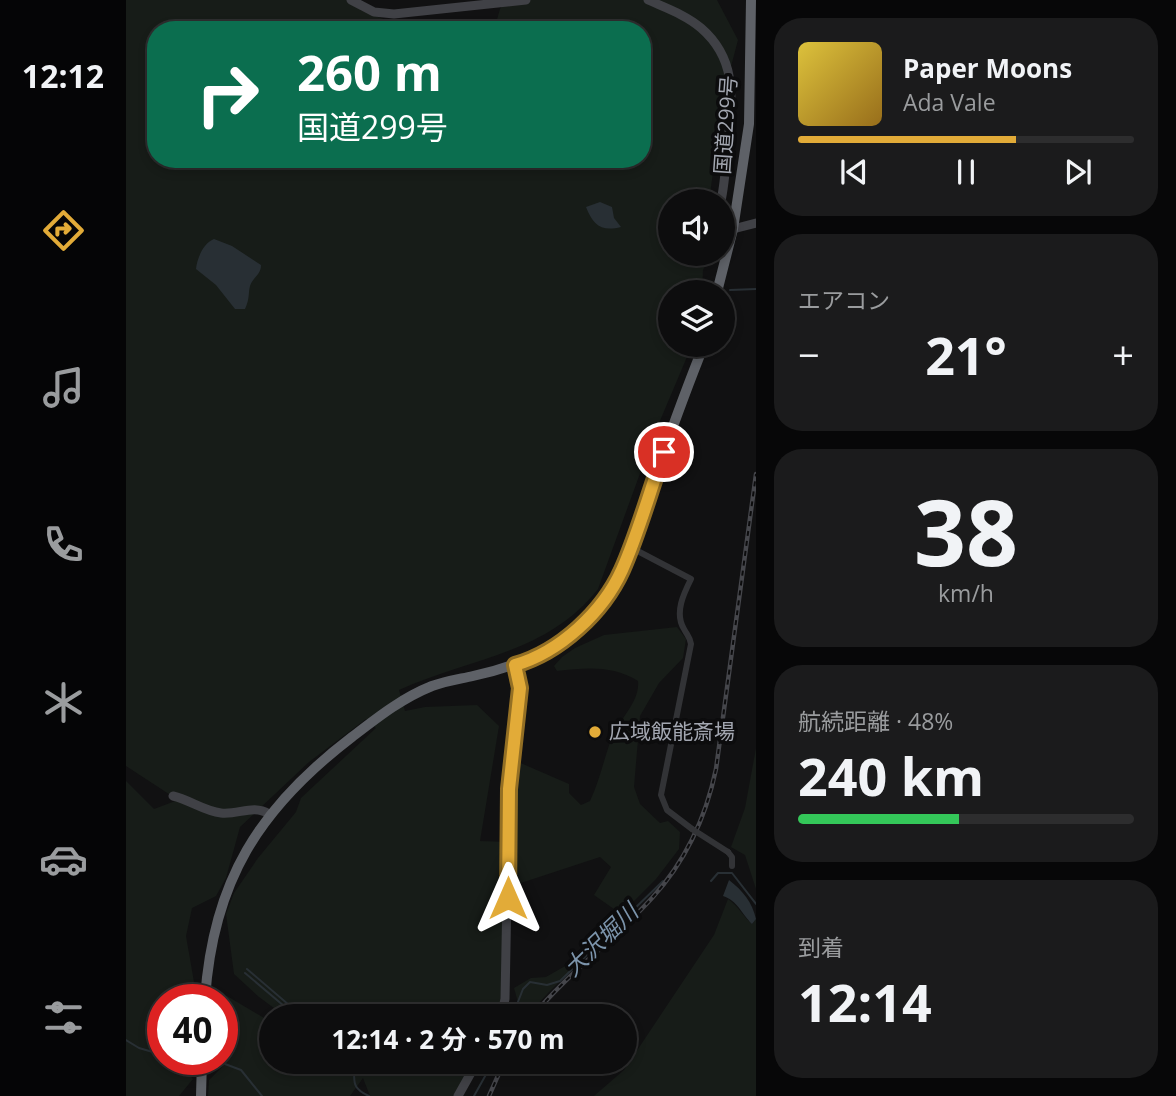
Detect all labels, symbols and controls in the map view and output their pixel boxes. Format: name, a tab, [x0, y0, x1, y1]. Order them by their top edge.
text: 260 m	[297, 39, 442, 105]
icon: right	[182, 49, 273, 140]
text: Paper Moons	[903, 50, 1072, 86]
text: 12:12	[22, 54, 104, 97]
street label: 国道299号	[708, 75, 742, 175]
text: Ada Vale	[903, 86, 996, 118]
text: 国道299号	[297, 105, 448, 148]
icon: previous	[835, 153, 873, 191]
icon: pause	[947, 153, 985, 191]
icon: next	[1059, 153, 1097, 191]
map controls	[658, 189, 735, 357]
button: sound	[658, 189, 735, 266]
icon: directions	[39, 206, 88, 255]
button: layers	[658, 280, 735, 357]
text: エアコン	[798, 284, 890, 316]
text: 21°	[925, 319, 1007, 390]
text: −	[798, 328, 820, 380]
text: +	[1112, 328, 1134, 380]
icon: music	[39, 363, 88, 412]
pin	[634, 422, 694, 482]
icon: arrive	[645, 433, 683, 471]
text: 38	[914, 469, 1018, 593]
icon: phone	[39, 520, 88, 569]
text: km/h	[938, 577, 994, 609]
icon: climate	[39, 678, 88, 727]
text: 航続距離 · 48%	[798, 705, 953, 737]
place label: 広域飯能斎場	[609, 717, 735, 745]
marker: 広域飯能斎場	[587, 724, 603, 740]
text: 240 km	[798, 740, 984, 811]
icon: car	[39, 835, 88, 884]
position arrow	[471, 861, 545, 935]
water label: 大沢堀川	[556, 894, 647, 983]
text: 到着	[798, 931, 844, 963]
text: 12:14	[798, 966, 932, 1037]
speed limit sign: 40	[147, 984, 238, 1075]
icon: filters	[39, 993, 88, 1042]
text: 12:14 · 2 分 · 570 m	[331, 1021, 565, 1057]

